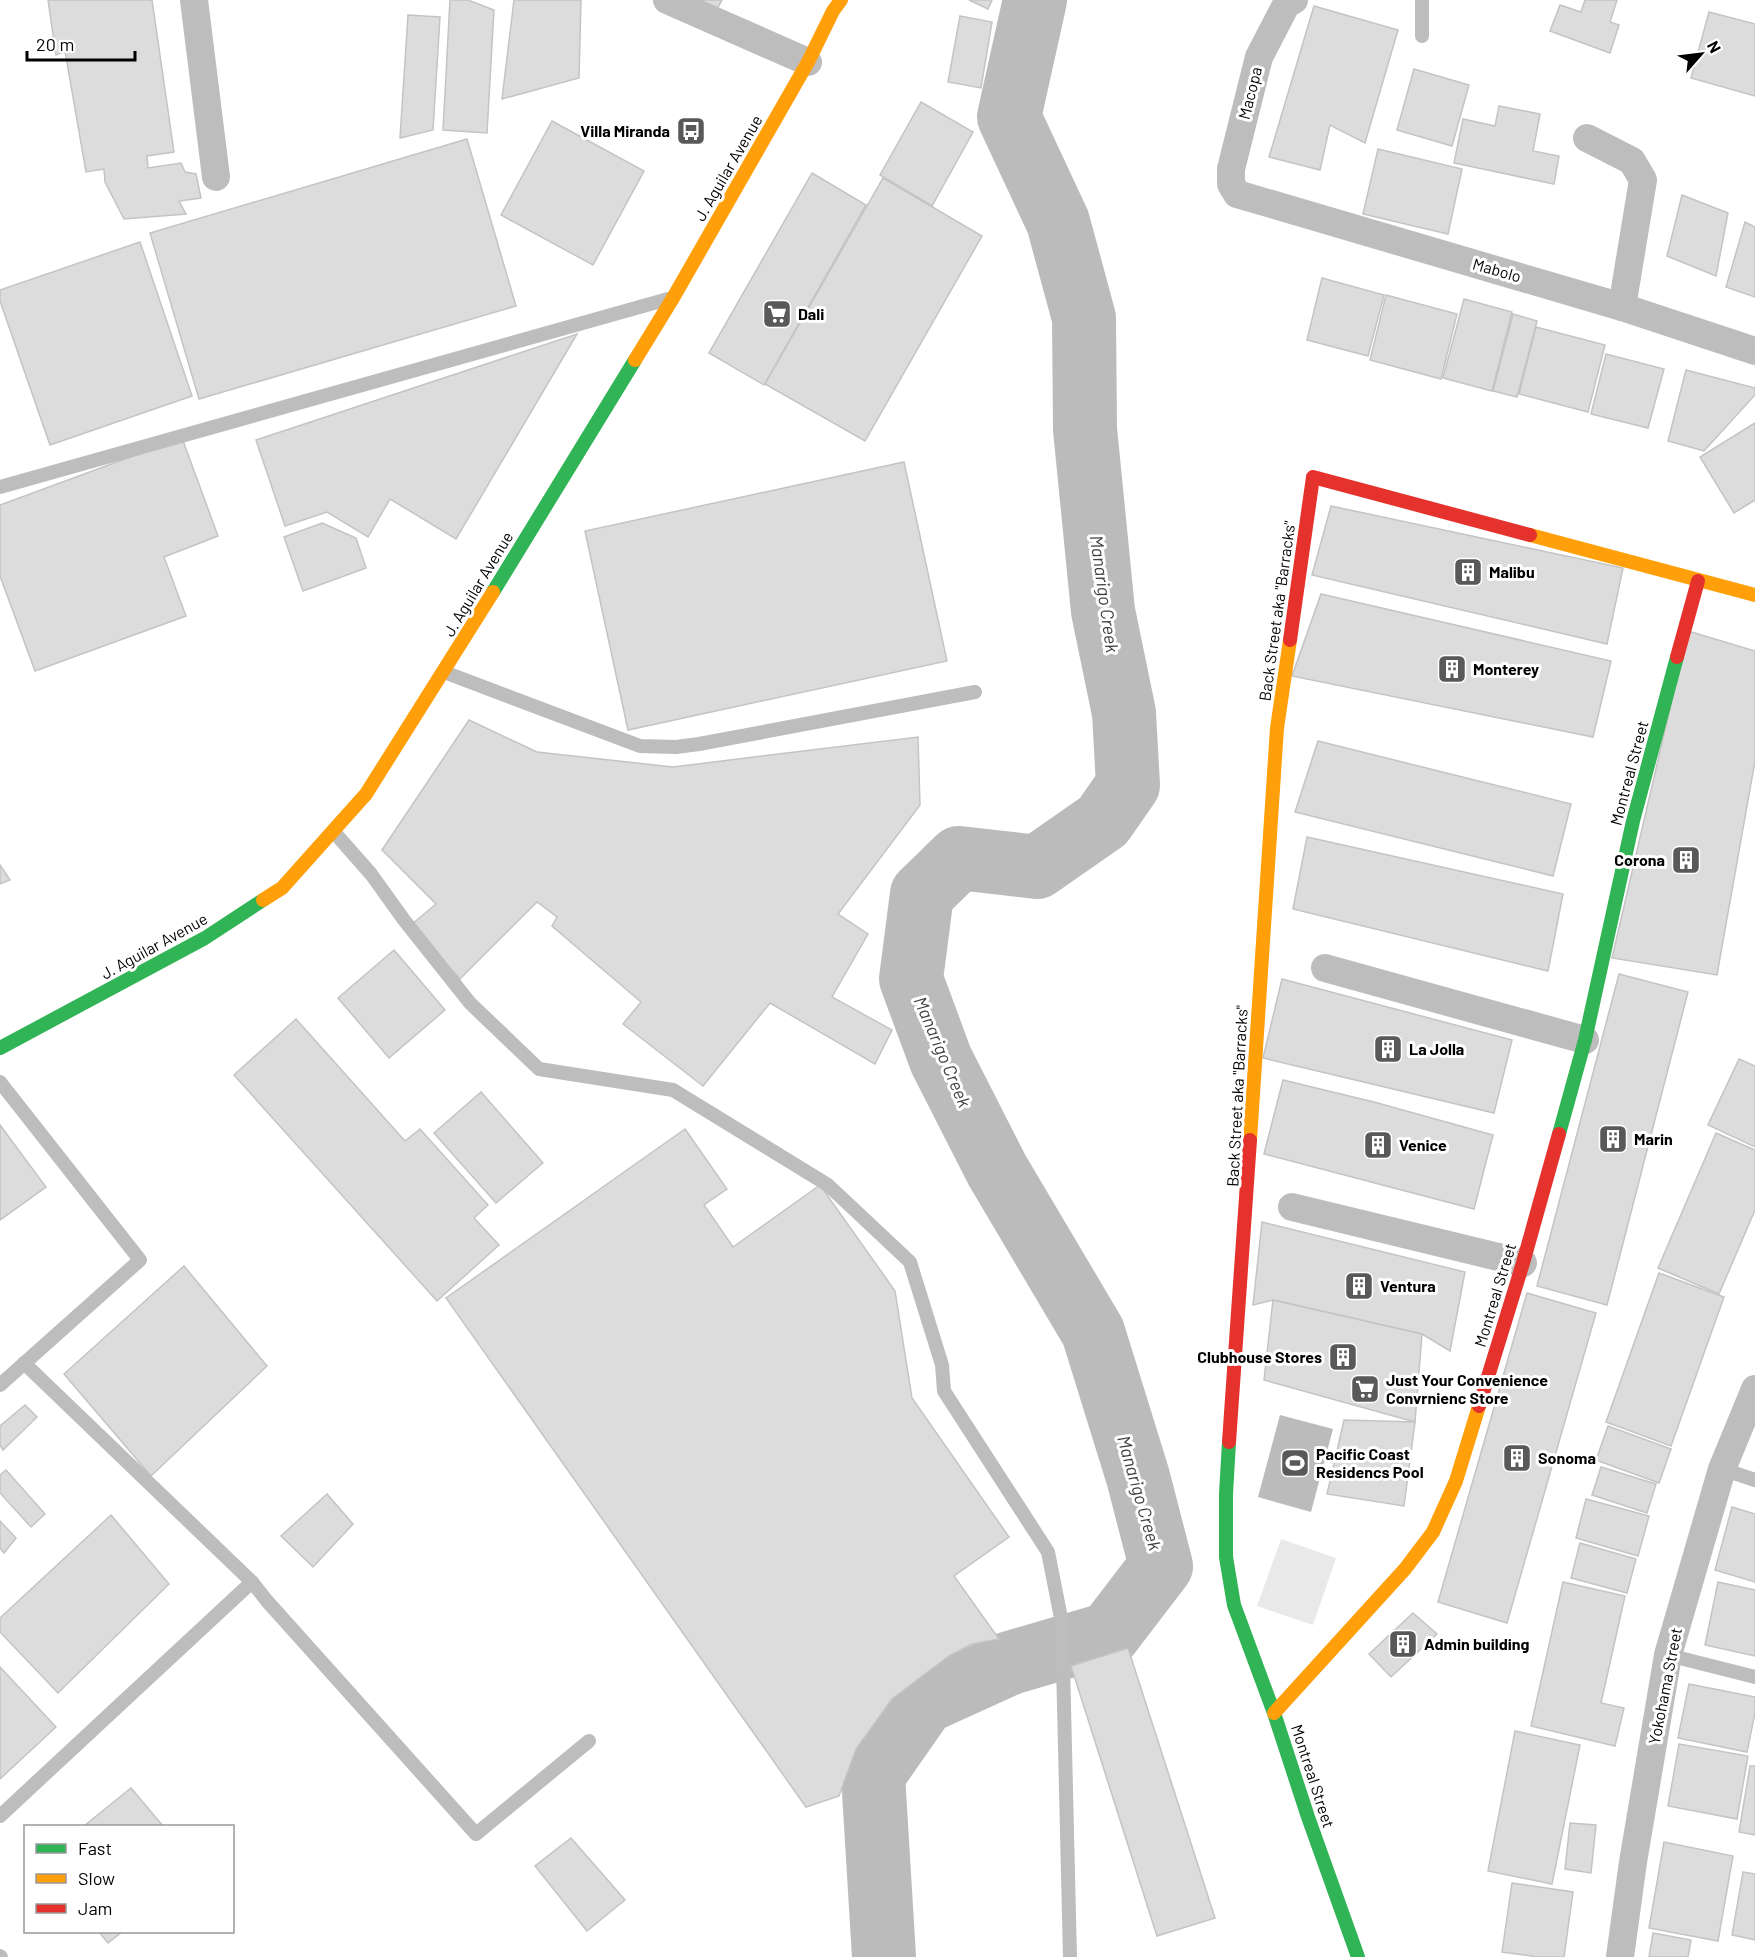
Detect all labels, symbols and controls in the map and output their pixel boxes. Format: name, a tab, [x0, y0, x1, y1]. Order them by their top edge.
scale bar	[27, 24, 135, 62]
north arrow	[1671, 24, 1731, 84]
text: 20 m	[36, 33, 74, 55]
text: N	[1704, 38, 1726, 56]
street label: Macopa	[1234, 65, 1265, 121]
street label: J. Aguilar Avenue	[690, 111, 766, 224]
bus stop icon: Villa Miranda	[675, 115, 707, 147]
place label: Villa Miranda	[580, 121, 670, 140]
street label: Mabolo	[1471, 254, 1523, 285]
supermarket icon: Dali	[761, 298, 793, 330]
place label: Dali	[798, 304, 824, 323]
street label: Back Street aka "Barracks"	[1254, 520, 1299, 702]
street label: J. Aguilar Avenue	[439, 528, 516, 640]
water label: Manarigo Creek	[1086, 534, 1124, 654]
building icon: Malibu	[1452, 556, 1484, 588]
place label: Malibu	[1489, 562, 1535, 581]
building icon: Monterey	[1436, 653, 1468, 685]
place label: Monterey	[1473, 659, 1539, 678]
street label: Montreal Street	[1605, 718, 1652, 827]
building icon: Corona	[1670, 844, 1702, 876]
place label: Corona	[1614, 850, 1665, 869]
street label: J. Aguilar Avenue	[97, 908, 210, 983]
water label: Manarigo Creek	[910, 993, 976, 1111]
street label: Back Street aka "Barracks"	[1222, 1005, 1251, 1187]
building icon: La Jolla	[1372, 1033, 1404, 1065]
place label: La Jolla	[1409, 1039, 1464, 1058]
building icon: Marin	[1597, 1123, 1629, 1155]
building icon: Venice	[1362, 1129, 1394, 1161]
place label: Marin	[1634, 1129, 1673, 1148]
place label: Venice	[1399, 1135, 1447, 1154]
street label: Montreal Street	[1470, 1241, 1519, 1349]
building icon: Ventura	[1343, 1270, 1375, 1302]
place label: Ventura	[1380, 1276, 1436, 1295]
building icon: Clubhouse Stores	[1327, 1341, 1359, 1373]
place label: Clubhouse Stores	[1197, 1347, 1322, 1366]
place label: Just Your Convenience Convrnienc Store	[1386, 1370, 1548, 1407]
supermarket icon: Just Your Convenience Convrnienc Store	[1349, 1373, 1381, 1405]
water label: Manarigo Creek	[1113, 1433, 1167, 1553]
building icon: Sonoma	[1501, 1442, 1533, 1474]
place label: Pacific Coast Residencs Pool	[1316, 1444, 1424, 1481]
sports icon: Pacific Coast Residencs Pool	[1279, 1447, 1311, 1479]
place label: Sonoma	[1538, 1448, 1596, 1467]
street label: Yokohama Street	[1644, 1626, 1685, 1746]
building icon: Admin building	[1387, 1628, 1419, 1660]
place label: Admin building	[1424, 1634, 1530, 1653]
street label: Montreal Street	[1288, 1722, 1339, 1830]
legend	[24, 1825, 234, 1933]
text: Fast	[78, 1837, 112, 1859]
text: Slow	[78, 1867, 115, 1889]
text: Jam	[78, 1897, 112, 1919]

